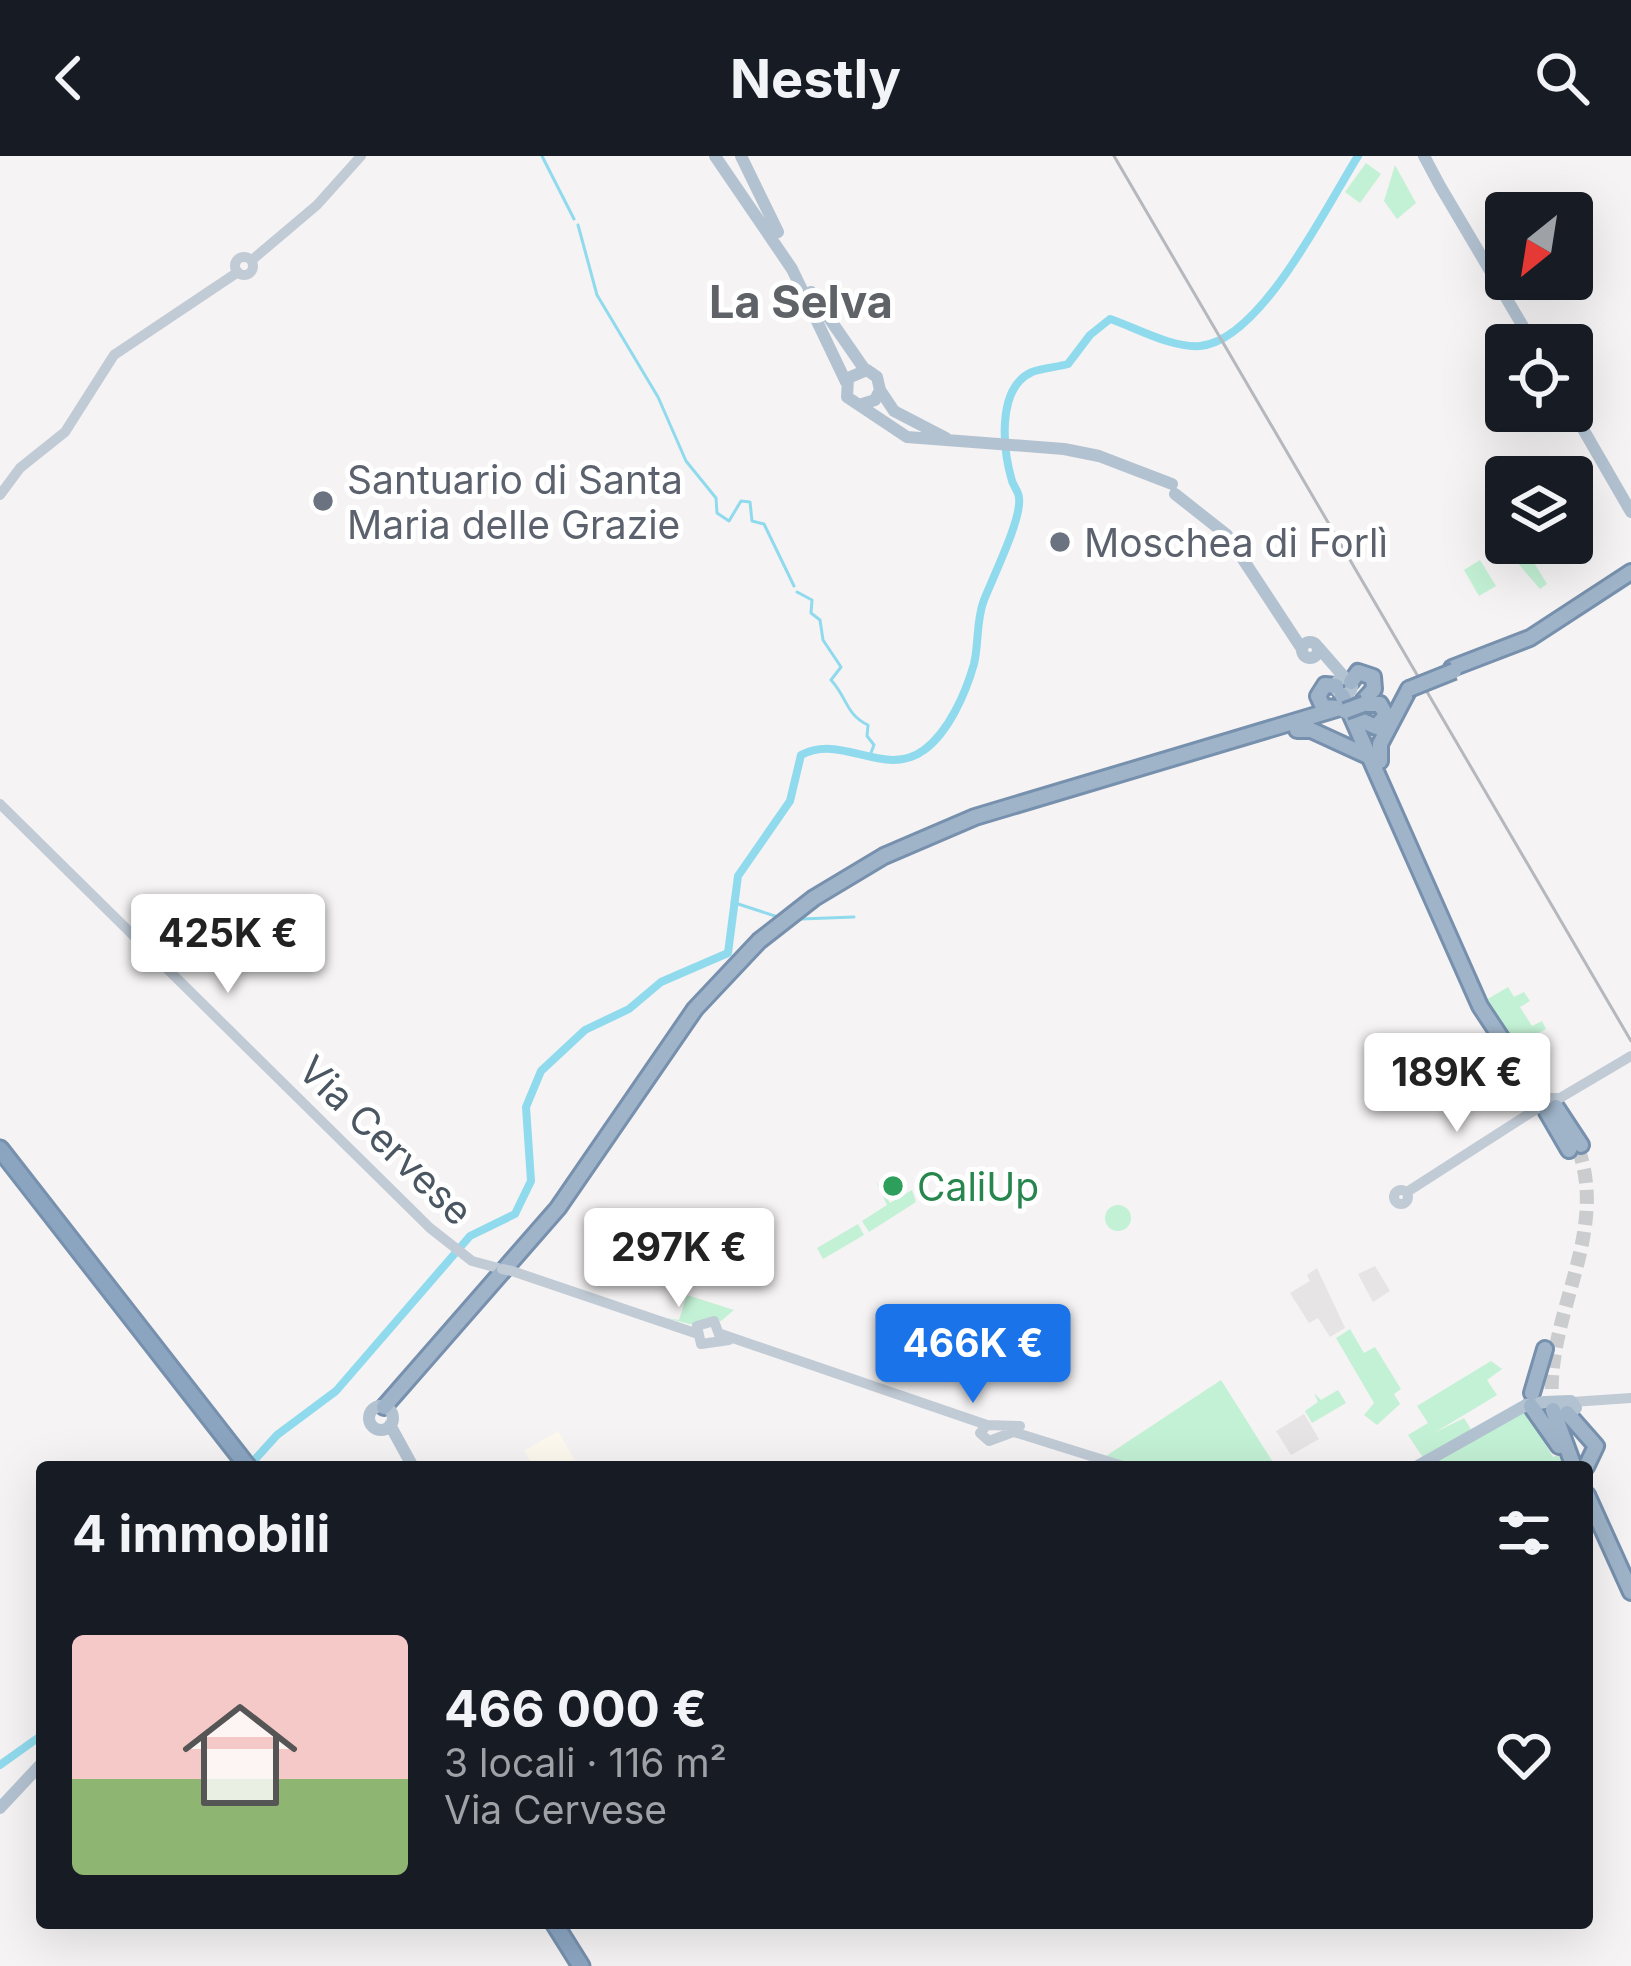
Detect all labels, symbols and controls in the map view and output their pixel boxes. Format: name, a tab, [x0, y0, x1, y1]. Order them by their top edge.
icon: back	[36, 45, 102, 111]
icon: search	[1529, 45, 1595, 111]
text: Nestly	[730, 46, 901, 111]
north arrow	[1485, 192, 1593, 300]
map controls	[1485, 192, 1593, 564]
district label: La Selva	[709, 274, 893, 329]
button: locate	[1485, 324, 1593, 432]
place label: Santuario di Santa Maria delle Grazie	[347, 456, 683, 548]
button: layers	[1485, 456, 1593, 564]
marker: Santuario di Santa Maria delle Grazie	[310, 488, 336, 514]
place label: Moschea di Forlì	[1084, 519, 1388, 566]
marker: Moschea di Forlì	[1047, 529, 1073, 555]
pin: 425K €	[130, 894, 326, 996]
text: 425K €	[158, 909, 298, 956]
pin: 189K €	[1359, 1033, 1555, 1135]
street label: Via Cervese	[289, 1046, 483, 1234]
text: 189K €	[1391, 1048, 1523, 1095]
place label: CaliUp	[917, 1163, 1039, 1210]
marker: CaliUp	[880, 1173, 906, 1199]
pin: 297K €	[581, 1208, 777, 1310]
text: 297K €	[611, 1223, 747, 1270]
pin: 466K €	[875, 1304, 1071, 1406]
text: 466K €	[902, 1319, 1044, 1366]
icon: filters	[1491, 1500, 1557, 1566]
text: 4 immobili	[72, 1503, 330, 1564]
text: 466 000 €	[444, 1678, 707, 1739]
icon: home	[168, 1683, 312, 1827]
icon: heart	[1491, 1722, 1557, 1788]
text: 3 locali · 116 m²	[444, 1739, 727, 1786]
text: Via Cervese	[444, 1786, 667, 1833]

